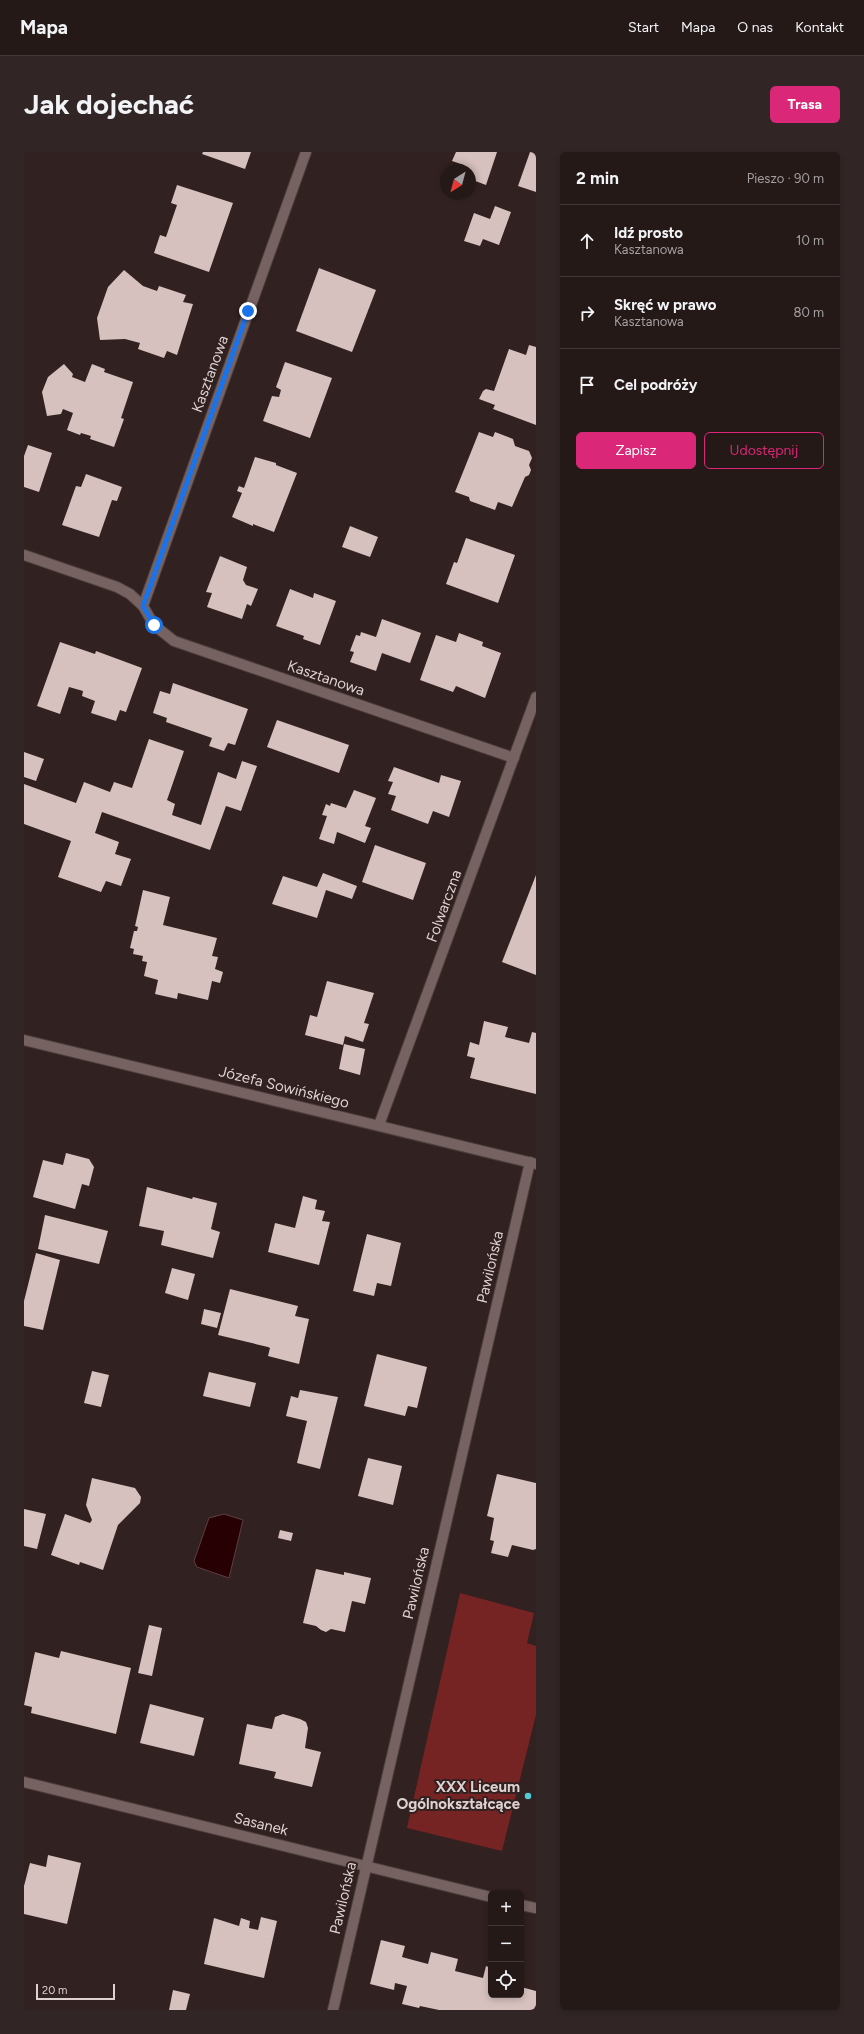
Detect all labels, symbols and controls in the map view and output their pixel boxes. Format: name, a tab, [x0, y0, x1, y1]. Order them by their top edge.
text: Mapa	[20, 16, 68, 39]
text: Start	[628, 19, 659, 36]
text: Mapa	[681, 19, 715, 36]
text: O nas	[737, 19, 773, 36]
text: Kontakt	[795, 19, 844, 36]
button: Trasa	[770, 86, 840, 123]
text: Jak dojechać	[24, 87, 194, 121]
north arrow	[440, 164, 476, 200]
text: 2 min	[576, 168, 619, 188]
text: Pieszo · 90 m	[747, 171, 824, 186]
text: Idź prosto	[614, 224, 683, 242]
icon: ahead	[576, 230, 598, 252]
text: 10 m	[796, 233, 824, 248]
text: Kasztanowa	[614, 242, 684, 257]
text: Skręć w prawo	[614, 296, 717, 314]
route end	[239, 302, 257, 320]
icon: right	[576, 302, 598, 324]
text: 80 m	[793, 305, 824, 320]
text: Kasztanowa	[614, 314, 684, 329]
street label: Kasztanowa	[188, 333, 232, 415]
icon: arrive	[576, 374, 598, 396]
text: Cel podróży	[614, 376, 697, 394]
button: Zapisz	[576, 432, 696, 469]
button: Udostępnij	[704, 432, 824, 469]
route start	[145, 616, 163, 634]
street label: Kasztanowa	[285, 656, 367, 700]
street label: Folwarczna	[423, 867, 465, 945]
street label: Józefa Sowińskiego	[217, 1062, 351, 1112]
street label: Pawilońska	[473, 1229, 507, 1305]
street label: Pawilońska	[399, 1545, 433, 1621]
place label: XXX Liceum Ogólnokształcące	[397, 1778, 521, 1813]
marker: XXX Liceum Ogólnokształcące	[523, 1791, 533, 1801]
street label: Sasanek	[232, 1809, 291, 1840]
street label: Pawilońska	[326, 1860, 360, 1936]
map controls	[488, 1890, 524, 1998]
button: +	[488, 1890, 524, 1926]
button: −	[488, 1926, 524, 1962]
button: locate	[488, 1962, 524, 1998]
scale bar	[36, 1982, 115, 2001]
text: 20 m	[42, 1984, 67, 1997]

